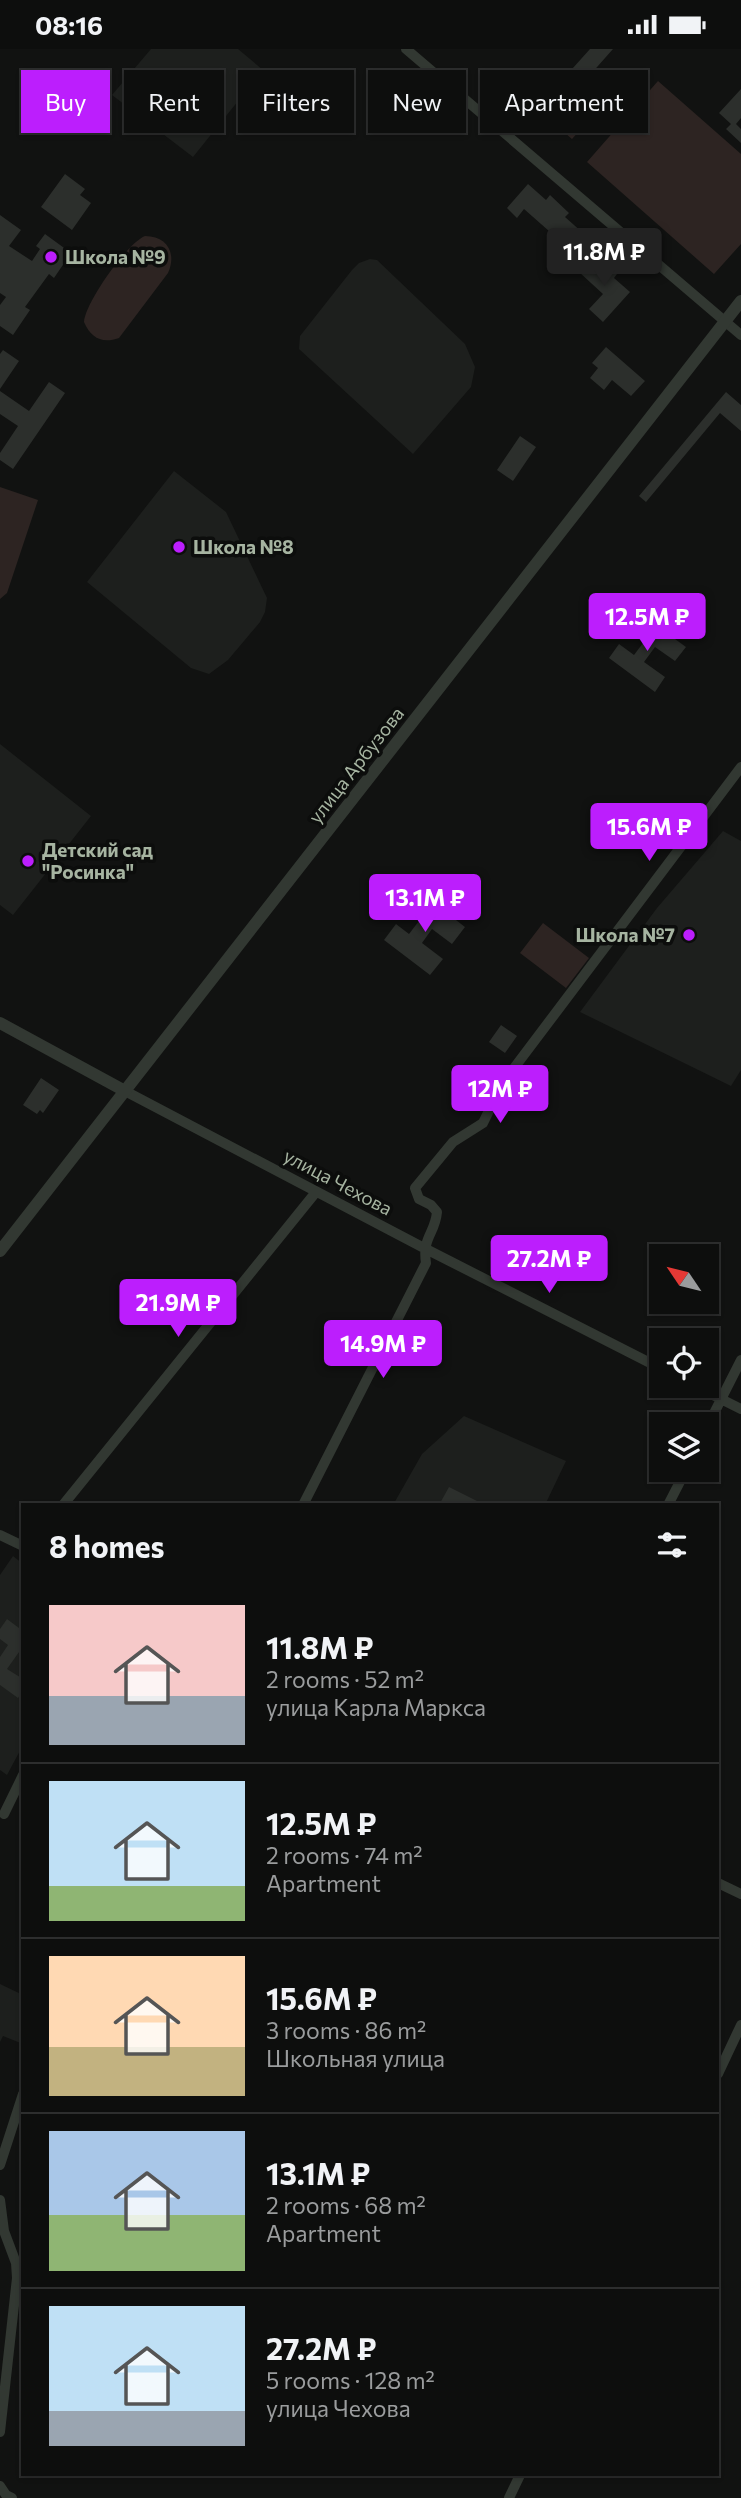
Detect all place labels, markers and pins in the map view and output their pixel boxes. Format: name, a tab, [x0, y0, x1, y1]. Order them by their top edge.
pin: 11.8M ₽	[539, 229, 669, 288]
place label: Школа №9	[65, 245, 166, 268]
marker: Школа №9	[43, 249, 59, 265]
place label: Школа №8	[193, 535, 294, 558]
marker: Школа №8	[171, 539, 187, 555]
pin: 12.5M ₽	[582, 593, 712, 653]
pin: 15.6M ₽	[584, 803, 714, 863]
place label: Детский сад "Росинка"	[42, 838, 153, 883]
marker: Детский сад "Росинка"	[20, 853, 36, 869]
pin: 13.1M ₽	[360, 875, 490, 934]
place label: Школа №7	[575, 923, 675, 946]
marker: Школа №7	[681, 927, 697, 943]
pin: 12M ₽	[451, 1065, 549, 1125]
pin: 27.2M ₽	[484, 1235, 614, 1295]
pin: 21.9M ₽	[113, 1279, 243, 1339]
pin: 14.9M ₽	[318, 1321, 448, 1380]

